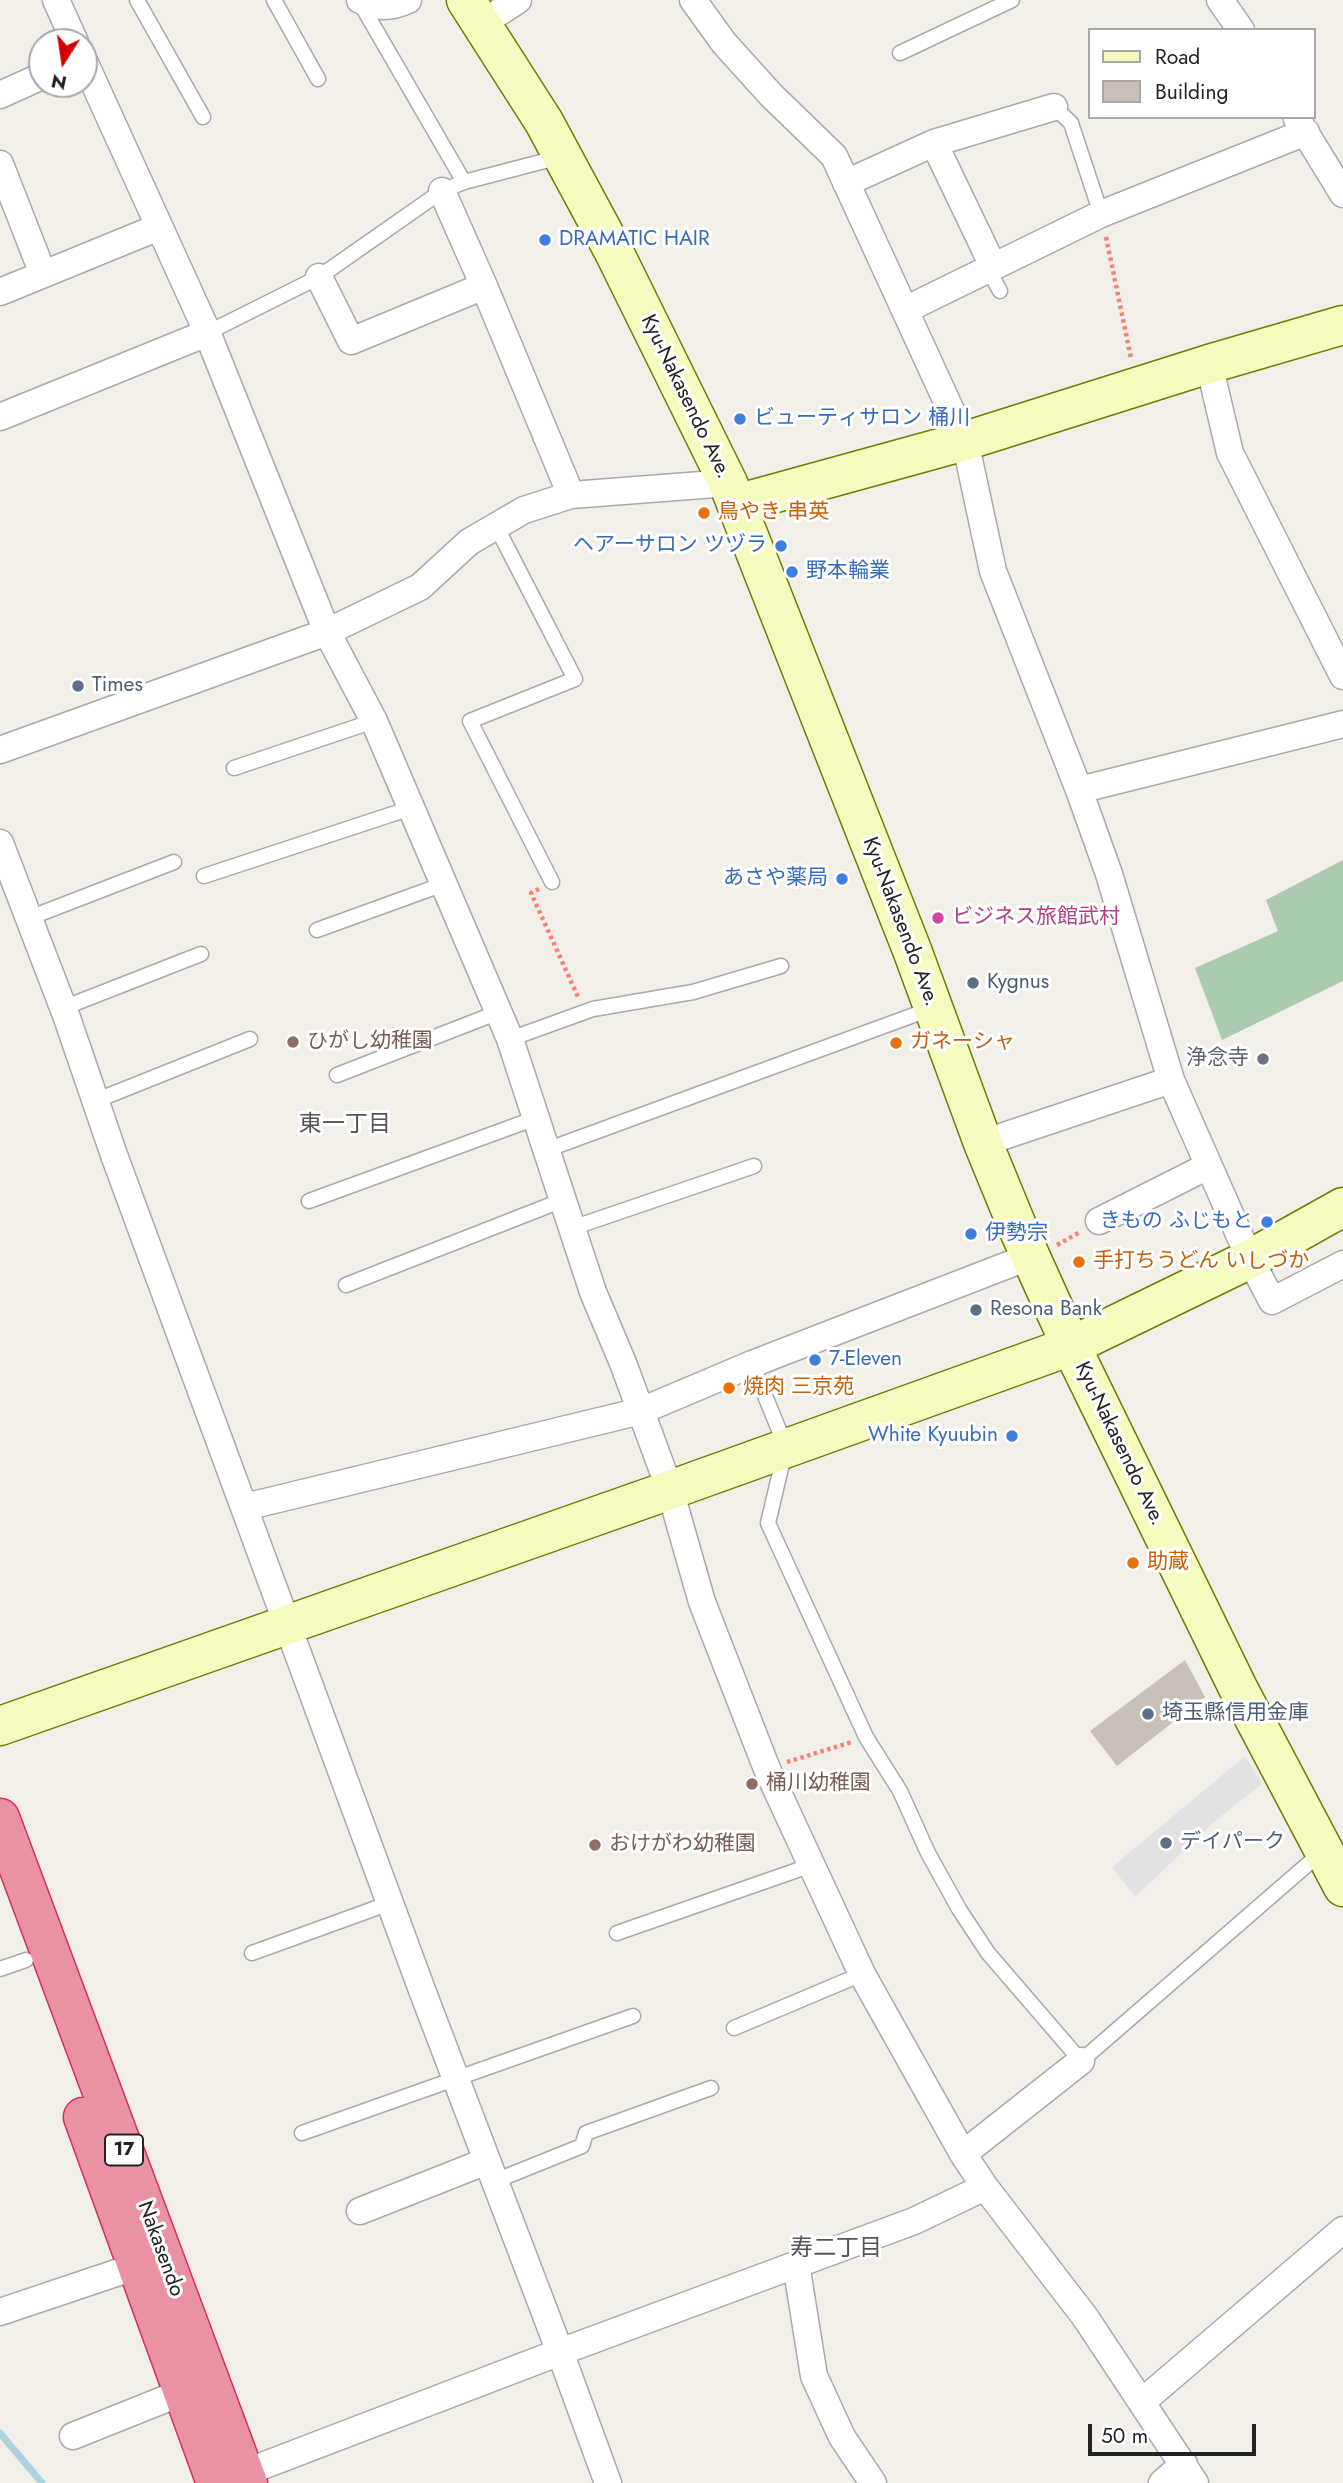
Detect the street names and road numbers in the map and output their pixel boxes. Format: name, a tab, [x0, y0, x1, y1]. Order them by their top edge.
street label: Kyu-Nakasendo Ave.	[634, 311, 736, 483]
street label: Kyu-Nakasendo Ave.	[856, 834, 944, 1010]
street label: Kyu-Nakasendo Ave.	[1068, 1358, 1170, 1530]
road number: 17	[105, 2134, 143, 2166]
street label: Nakasendo	[131, 2198, 189, 2300]

